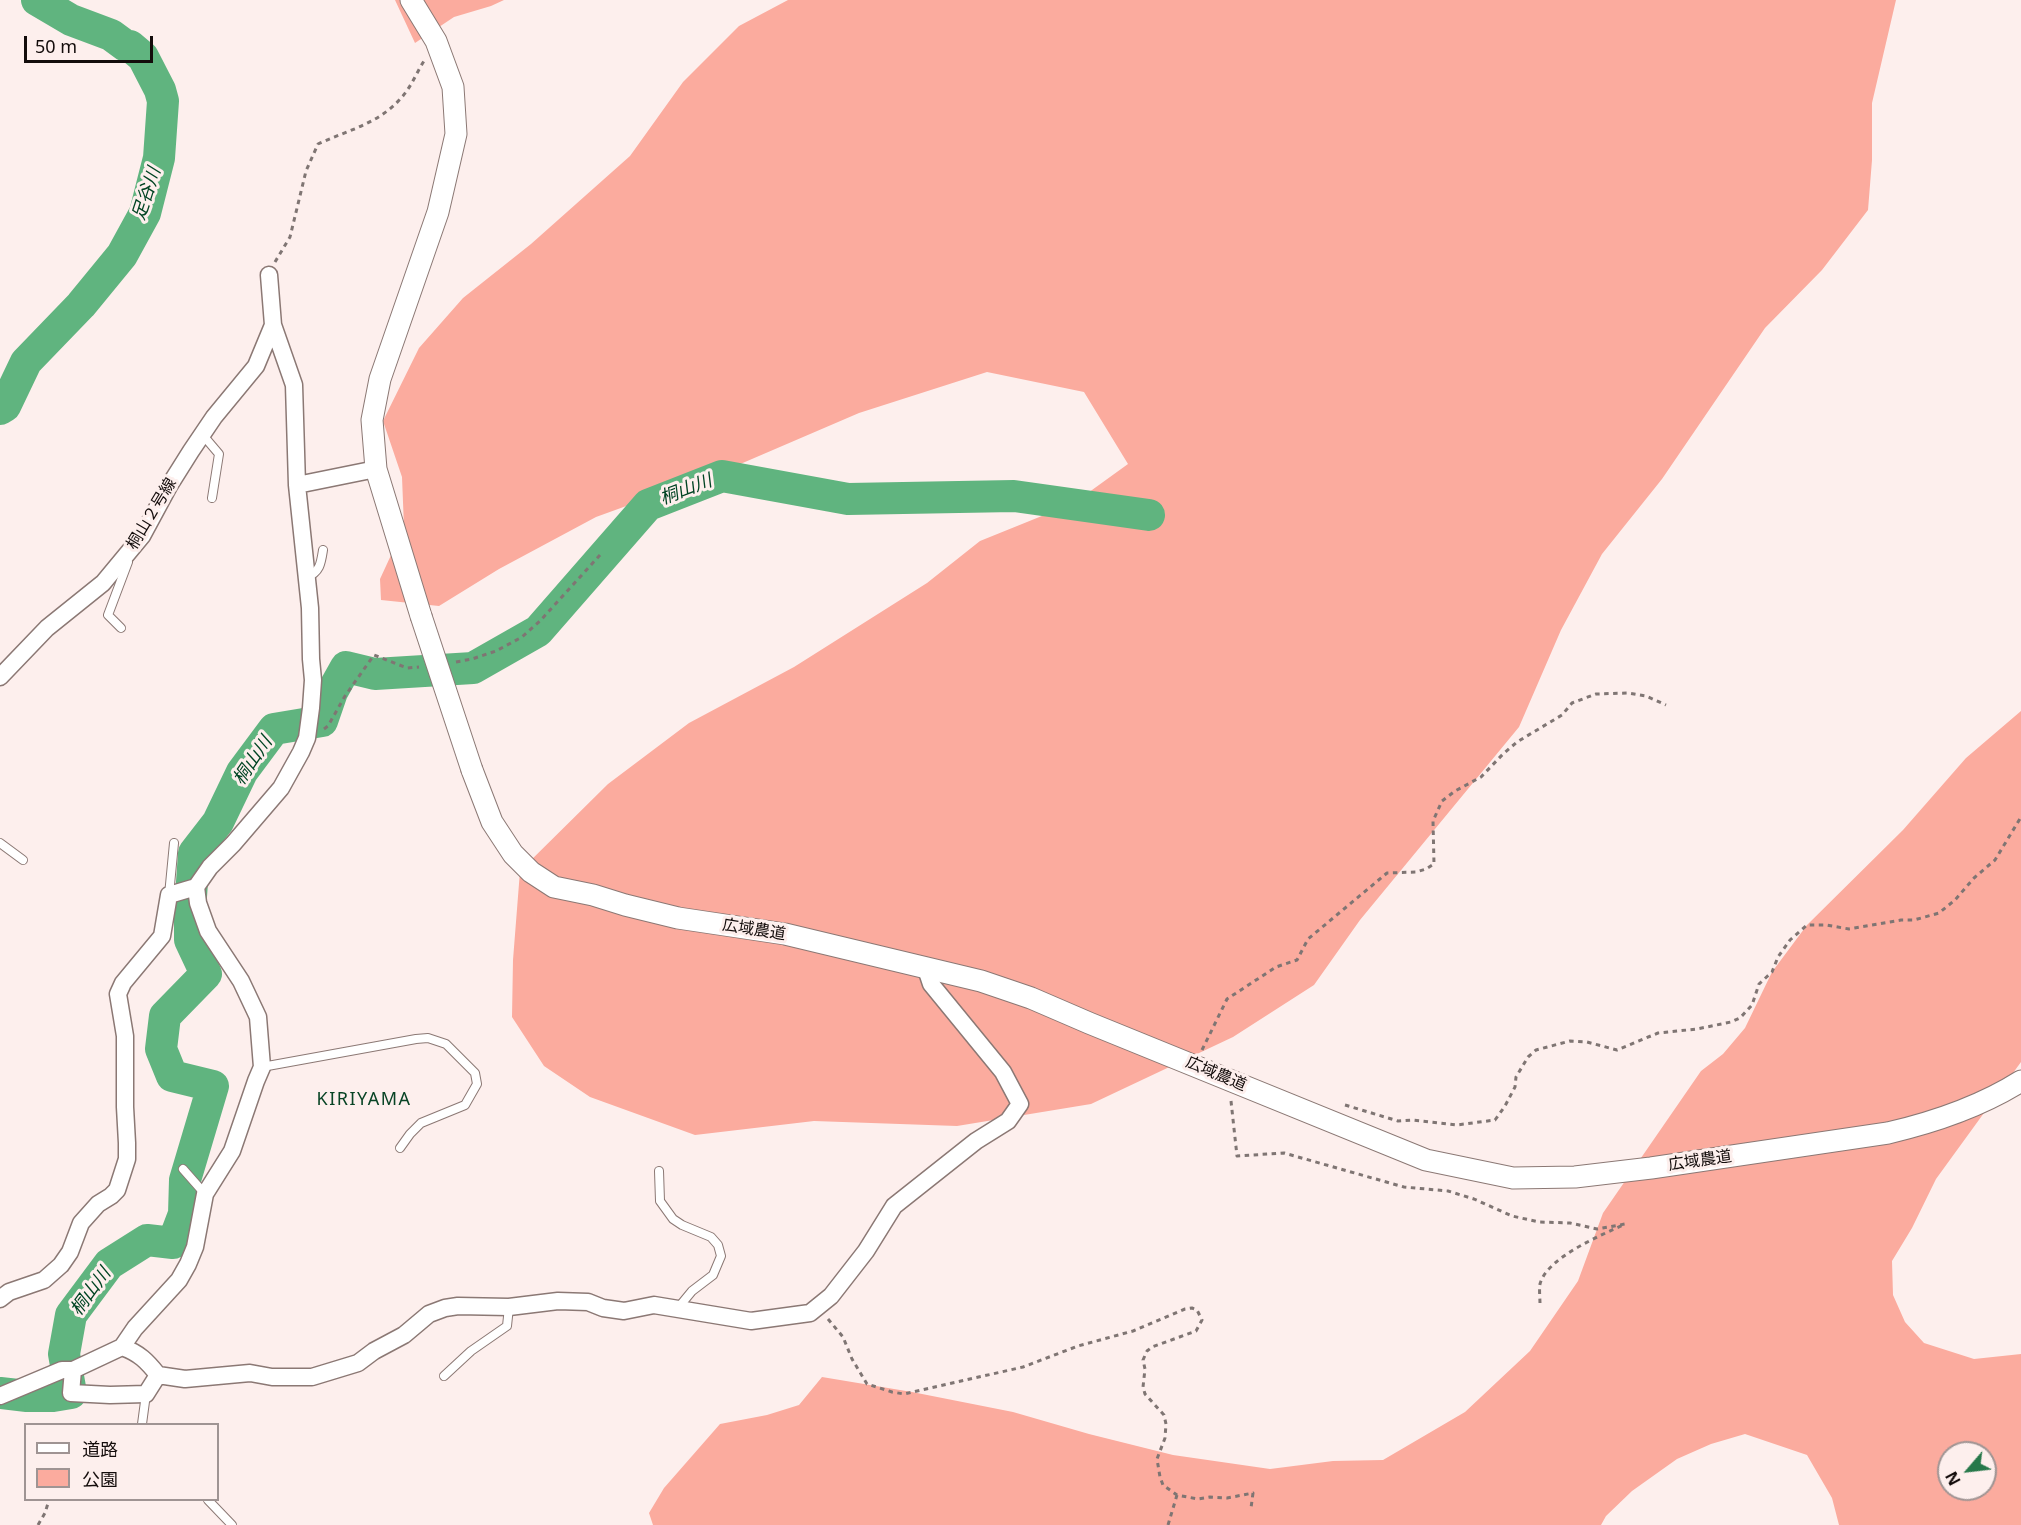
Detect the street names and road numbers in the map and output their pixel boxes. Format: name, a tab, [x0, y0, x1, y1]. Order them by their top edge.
street label: 桐山２号線	[123, 475, 181, 553]
street label: 広域農道	[721, 916, 787, 944]
street label: 広域農道	[1183, 1053, 1249, 1095]
street label: 広域農道	[1667, 1147, 1733, 1175]

